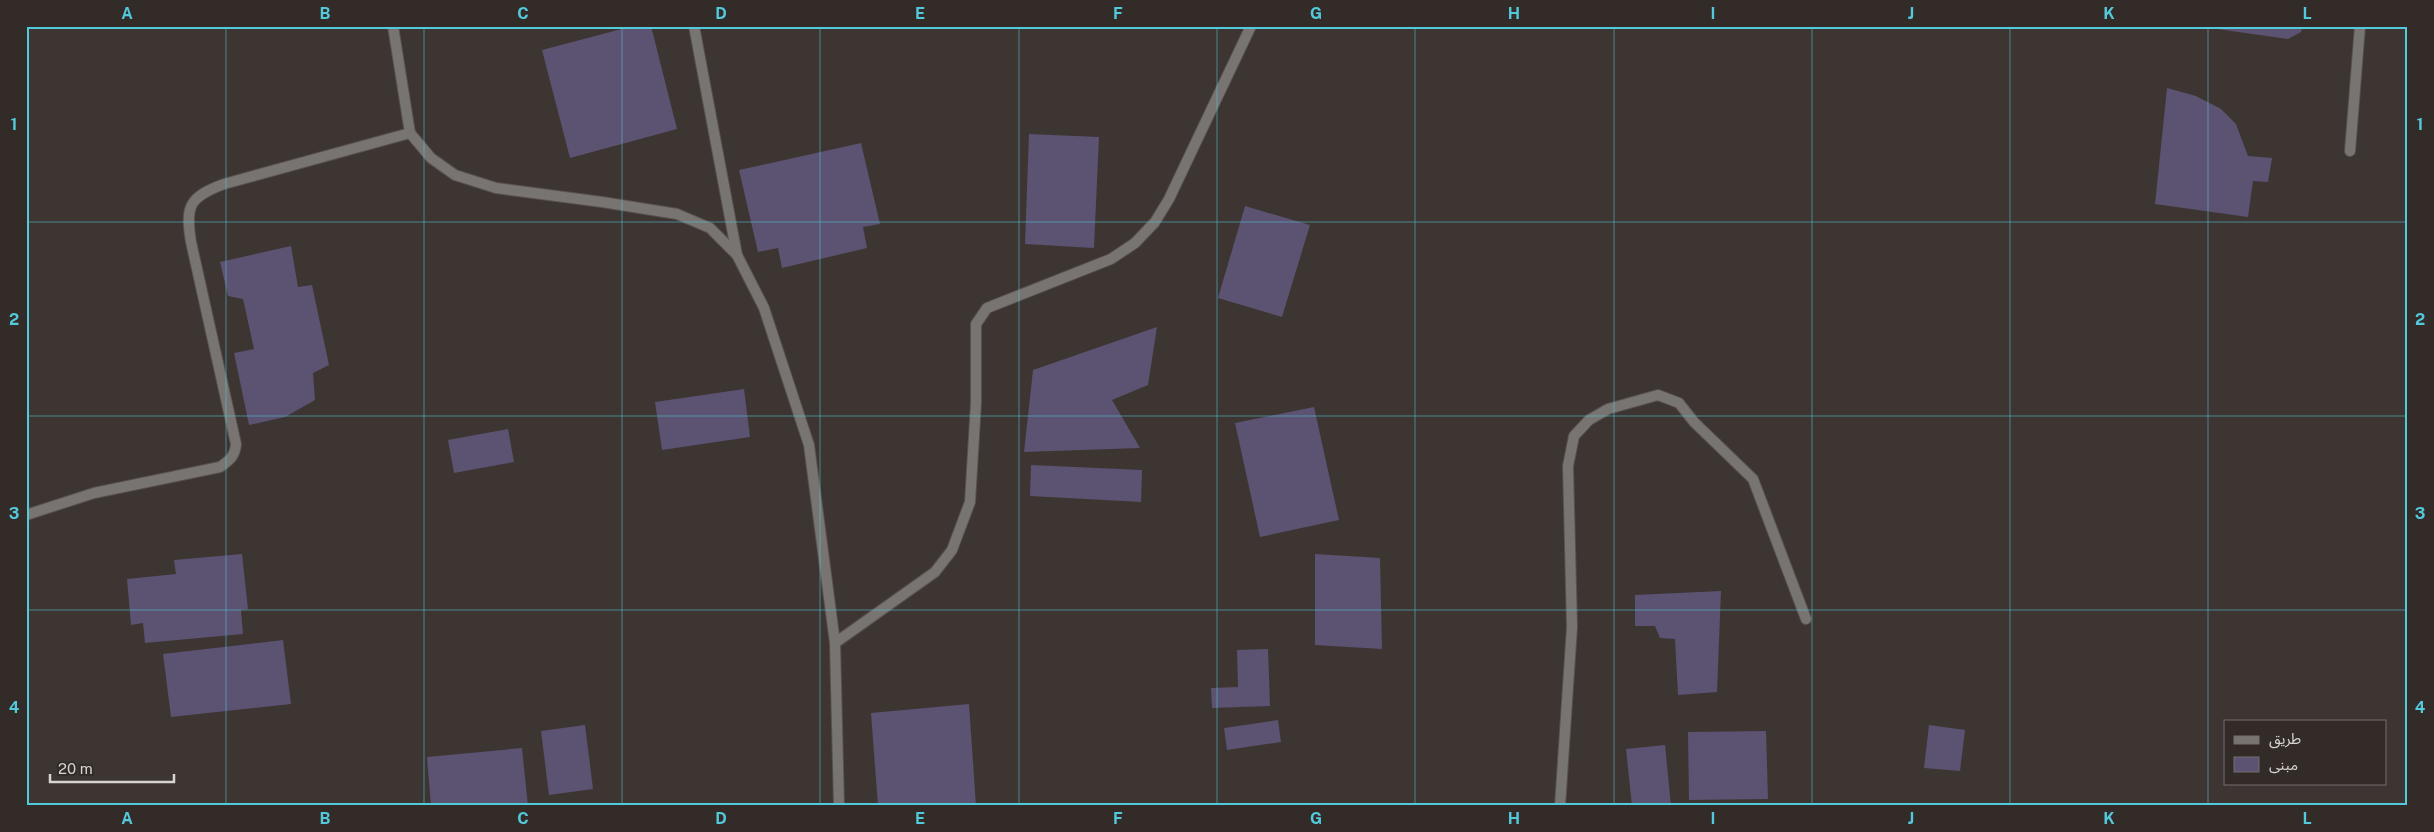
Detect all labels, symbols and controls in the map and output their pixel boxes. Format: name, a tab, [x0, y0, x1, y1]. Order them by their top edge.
text: A	[121, 4, 133, 23]
text: B	[320, 4, 331, 23]
text: C	[517, 4, 529, 23]
text: D	[715, 4, 727, 23]
text: E	[915, 4, 925, 23]
text: F	[1113, 4, 1123, 23]
text: G	[1310, 4, 1322, 23]
text: H	[1508, 4, 1520, 23]
text: I	[1711, 4, 1715, 23]
text: J	[1908, 4, 1914, 23]
text: K	[2103, 4, 2115, 23]
text: L	[2302, 4, 2312, 23]
text: 1	[11, 115, 17, 134]
text: 1	[2417, 115, 2423, 134]
text: 2	[9, 310, 19, 329]
text: 2	[2415, 310, 2425, 329]
text: 3	[9, 504, 19, 523]
text: 3	[2415, 504, 2425, 523]
text: 4	[9, 698, 20, 717]
text: 4	[2415, 698, 2426, 717]
legend	[2224, 720, 2386, 784]
text: طريق	[2269, 730, 2301, 749]
scale bar	[50, 752, 174, 784]
text: مبنى	[2269, 756, 2298, 774]
text: 20 m	[58, 760, 93, 777]
text: A	[121, 809, 133, 828]
text: B	[320, 809, 331, 828]
text: C	[517, 809, 529, 828]
text: D	[715, 809, 727, 828]
text: E	[915, 809, 925, 828]
text: F	[1113, 809, 1123, 828]
text: G	[1310, 809, 1322, 828]
text: H	[1508, 809, 1520, 828]
text: I	[1711, 809, 1715, 828]
text: J	[1908, 809, 1914, 828]
text: K	[2103, 809, 2115, 828]
text: L	[2302, 809, 2312, 828]

